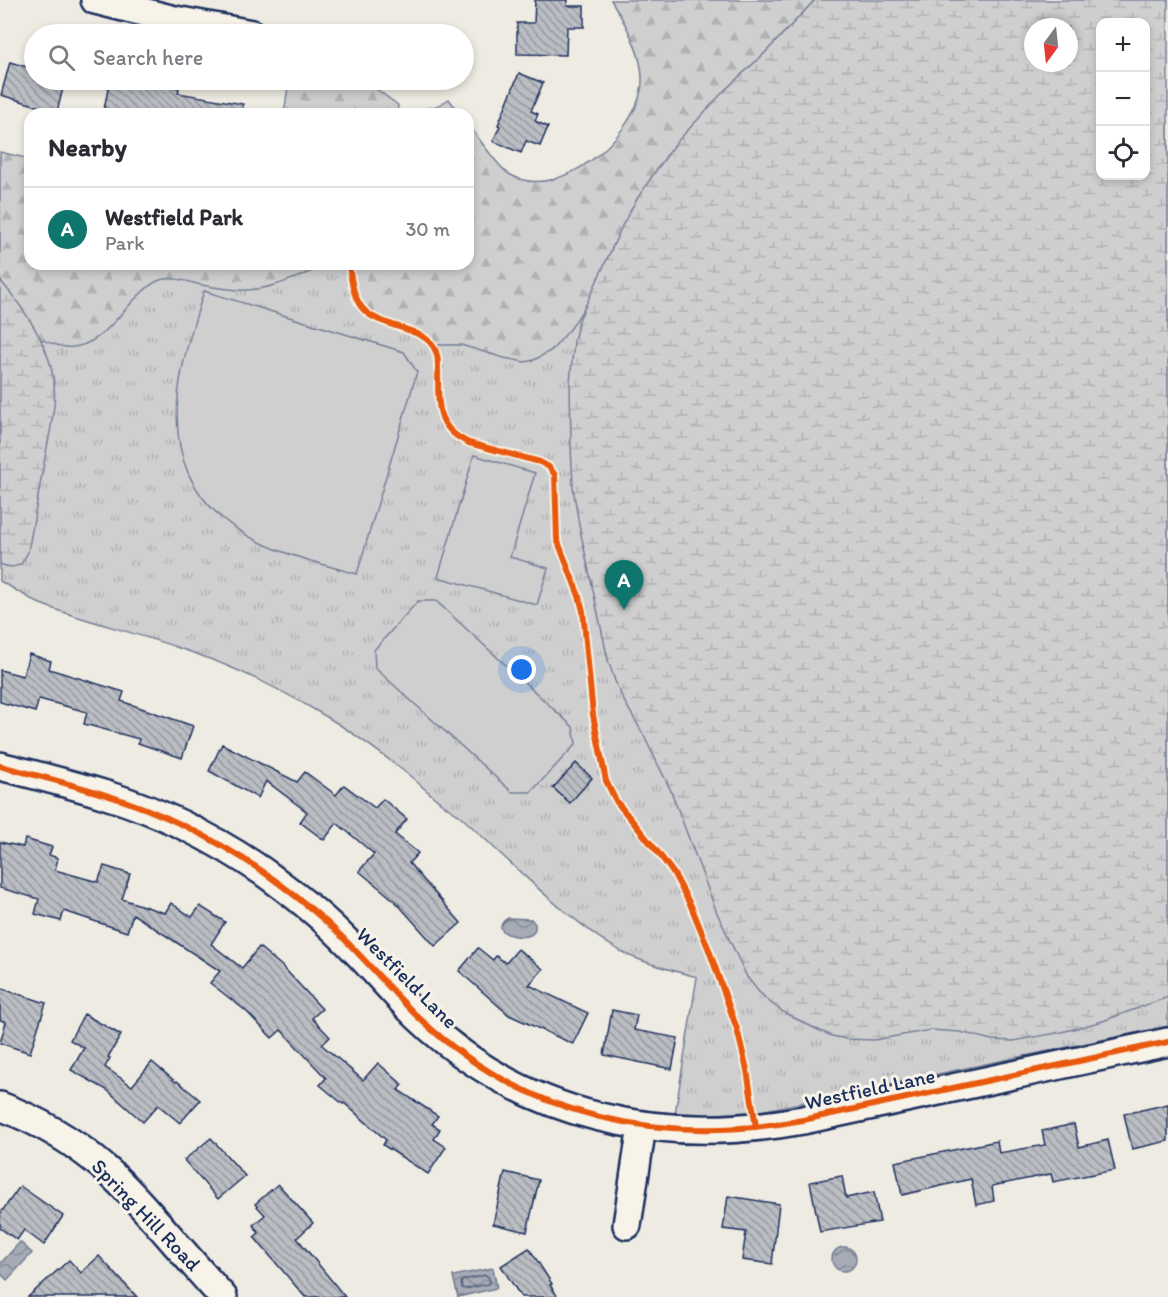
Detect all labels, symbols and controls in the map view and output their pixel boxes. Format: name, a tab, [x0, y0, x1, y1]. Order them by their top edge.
north arrow	[1024, 18, 1078, 72]
map controls	[1096, 18, 1150, 180]
button: +	[1096, 18, 1150, 72]
search box	[24, 24, 474, 90]
icon: search	[45, 41, 78, 74]
text: Search here	[93, 44, 203, 71]
button: −	[1096, 72, 1150, 126]
button: locate	[1096, 126, 1150, 180]
text: Nearby	[48, 131, 127, 163]
text: Westfield Park	[105, 204, 243, 231]
text: A	[61, 217, 74, 241]
text: 30 m	[405, 217, 450, 241]
text: Park	[105, 231, 144, 255]
pin: A	[604, 560, 644, 610]
your location	[507, 655, 536, 684]
street label: Westfield Lane	[352, 922, 463, 1033]
street label: Westfield Lane	[802, 1062, 937, 1115]
street label: Spring Hill Road	[87, 1153, 206, 1276]

